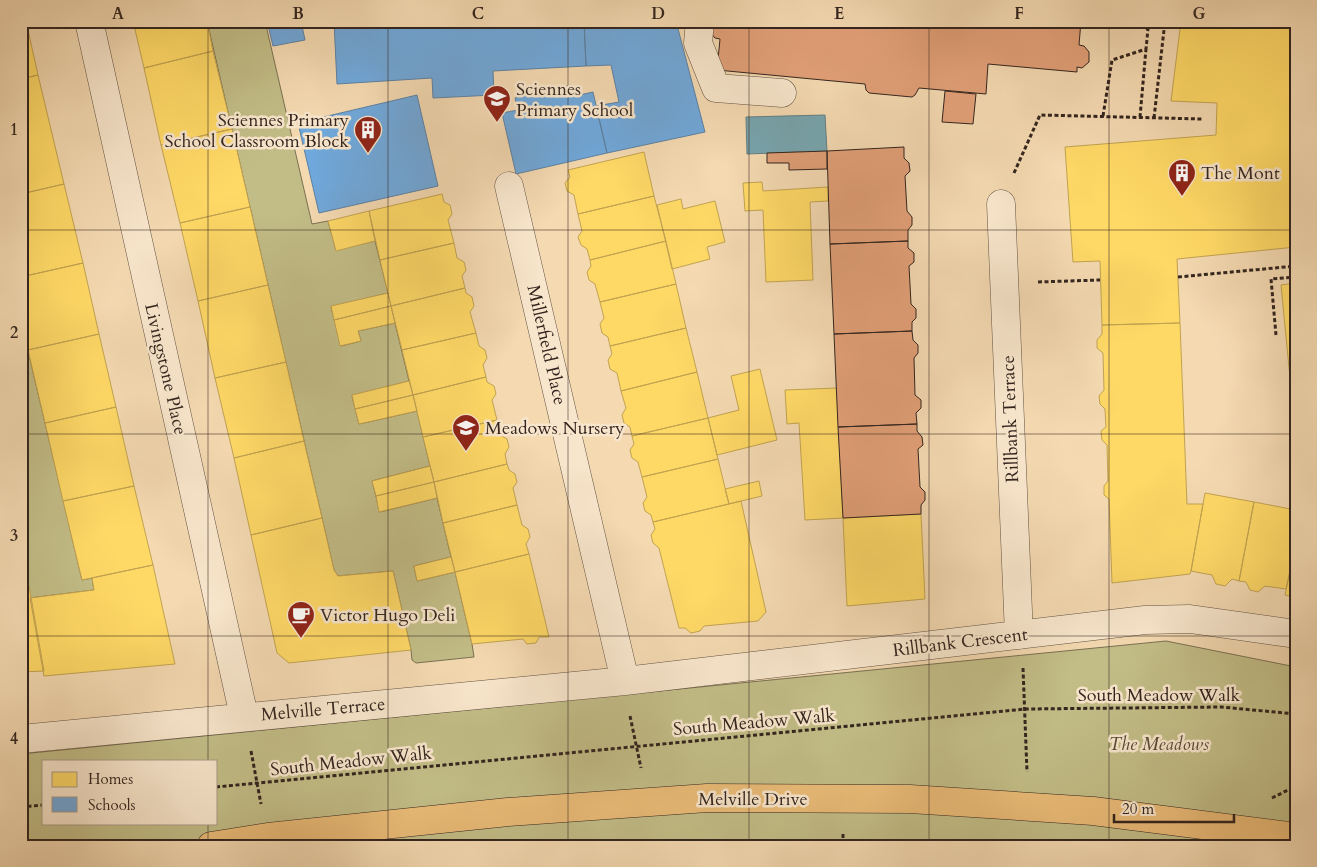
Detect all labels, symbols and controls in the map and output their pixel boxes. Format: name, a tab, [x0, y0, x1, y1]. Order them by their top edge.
text: A	[112, 3, 124, 25]
text: B	[292, 3, 304, 25]
text: C	[472, 3, 484, 25]
text: D	[651, 3, 665, 25]
text: E	[834, 3, 844, 25]
text: F	[1014, 3, 1024, 25]
text: G	[1192, 3, 1206, 25]
place label: Sciennes Primary School	[516, 77, 634, 123]
school or university icon: Sciennes Primary School	[482, 84, 512, 123]
place label: Sciennes Primary School Classroom Block	[164, 108, 349, 154]
building icon: Sciennes Primary School Classroom Block	[353, 115, 383, 154]
text: 1	[10, 119, 18, 141]
building icon: The Mont	[1167, 158, 1197, 197]
place label: The Mont	[1201, 161, 1280, 186]
street label: Millerfield Place	[521, 283, 572, 408]
street label: Livingstone Place	[138, 301, 193, 437]
text: 2	[10, 322, 18, 344]
street label: Rillbank Terrace	[996, 355, 1025, 483]
school or university icon: Meadows Nursery	[451, 413, 481, 452]
place label: Meadows Nursery	[485, 416, 625, 441]
text: 3	[10, 525, 18, 547]
cafe icon: Victor Hugo Deli	[286, 600, 316, 639]
place label: Victor Hugo Deli	[320, 603, 455, 628]
street label: Rillbank Crescent	[891, 622, 1029, 663]
street label: South Meadow Walk	[1078, 683, 1241, 708]
street label: Melville Terrace	[260, 692, 386, 727]
street label: South Meadow Walk	[672, 703, 836, 742]
text: 4	[10, 728, 18, 750]
park label: The Meadows	[1109, 732, 1209, 757]
street label: South Meadow Walk	[269, 741, 433, 782]
legend	[42, 760, 218, 824]
text: Homes	[88, 769, 133, 789]
street label: Melville Drive	[698, 787, 808, 812]
scale bar	[1114, 792, 1234, 824]
text: Schools	[88, 795, 136, 815]
text: 20 m	[1122, 799, 1154, 819]

